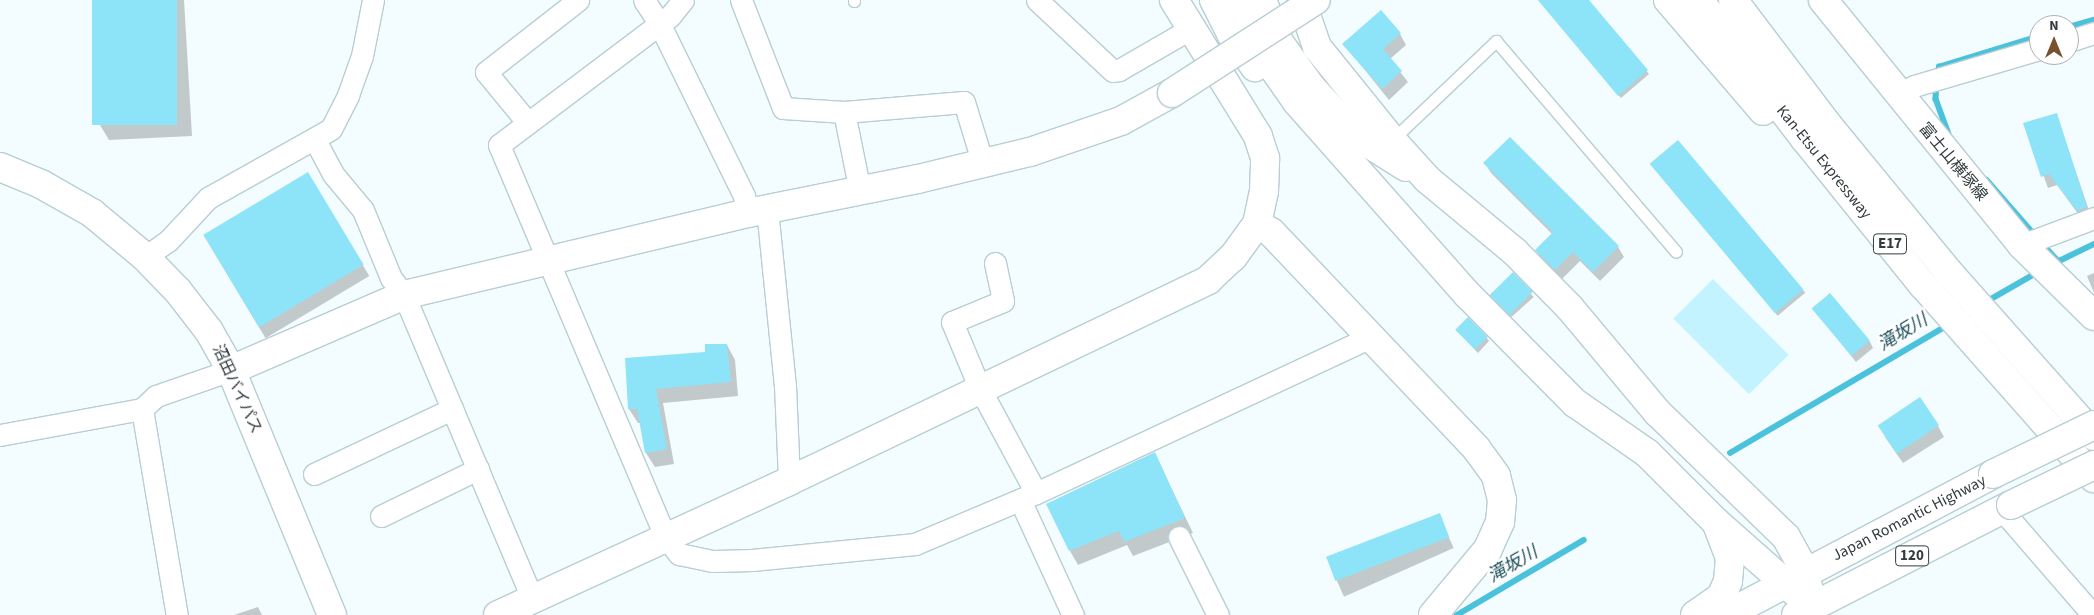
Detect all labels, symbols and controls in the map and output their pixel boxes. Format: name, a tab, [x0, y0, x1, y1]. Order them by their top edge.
north arrow	[2029, 15, 2079, 65]
text: N	[2049, 16, 2059, 36]
street label: Kan-Etsu Expressway	[1772, 101, 1876, 223]
street label: 富士山横塚線	[1915, 119, 1991, 205]
road number: E17	[1872, 232, 1908, 256]
water label: 滝坂川	[1874, 310, 1932, 356]
street label: 沼田バイパス	[208, 341, 266, 437]
street label: Japan Romantic Highway	[1829, 471, 1989, 565]
water label: 滝坂川	[1484, 542, 1542, 588]
road number: 120	[1894, 544, 1930, 568]

